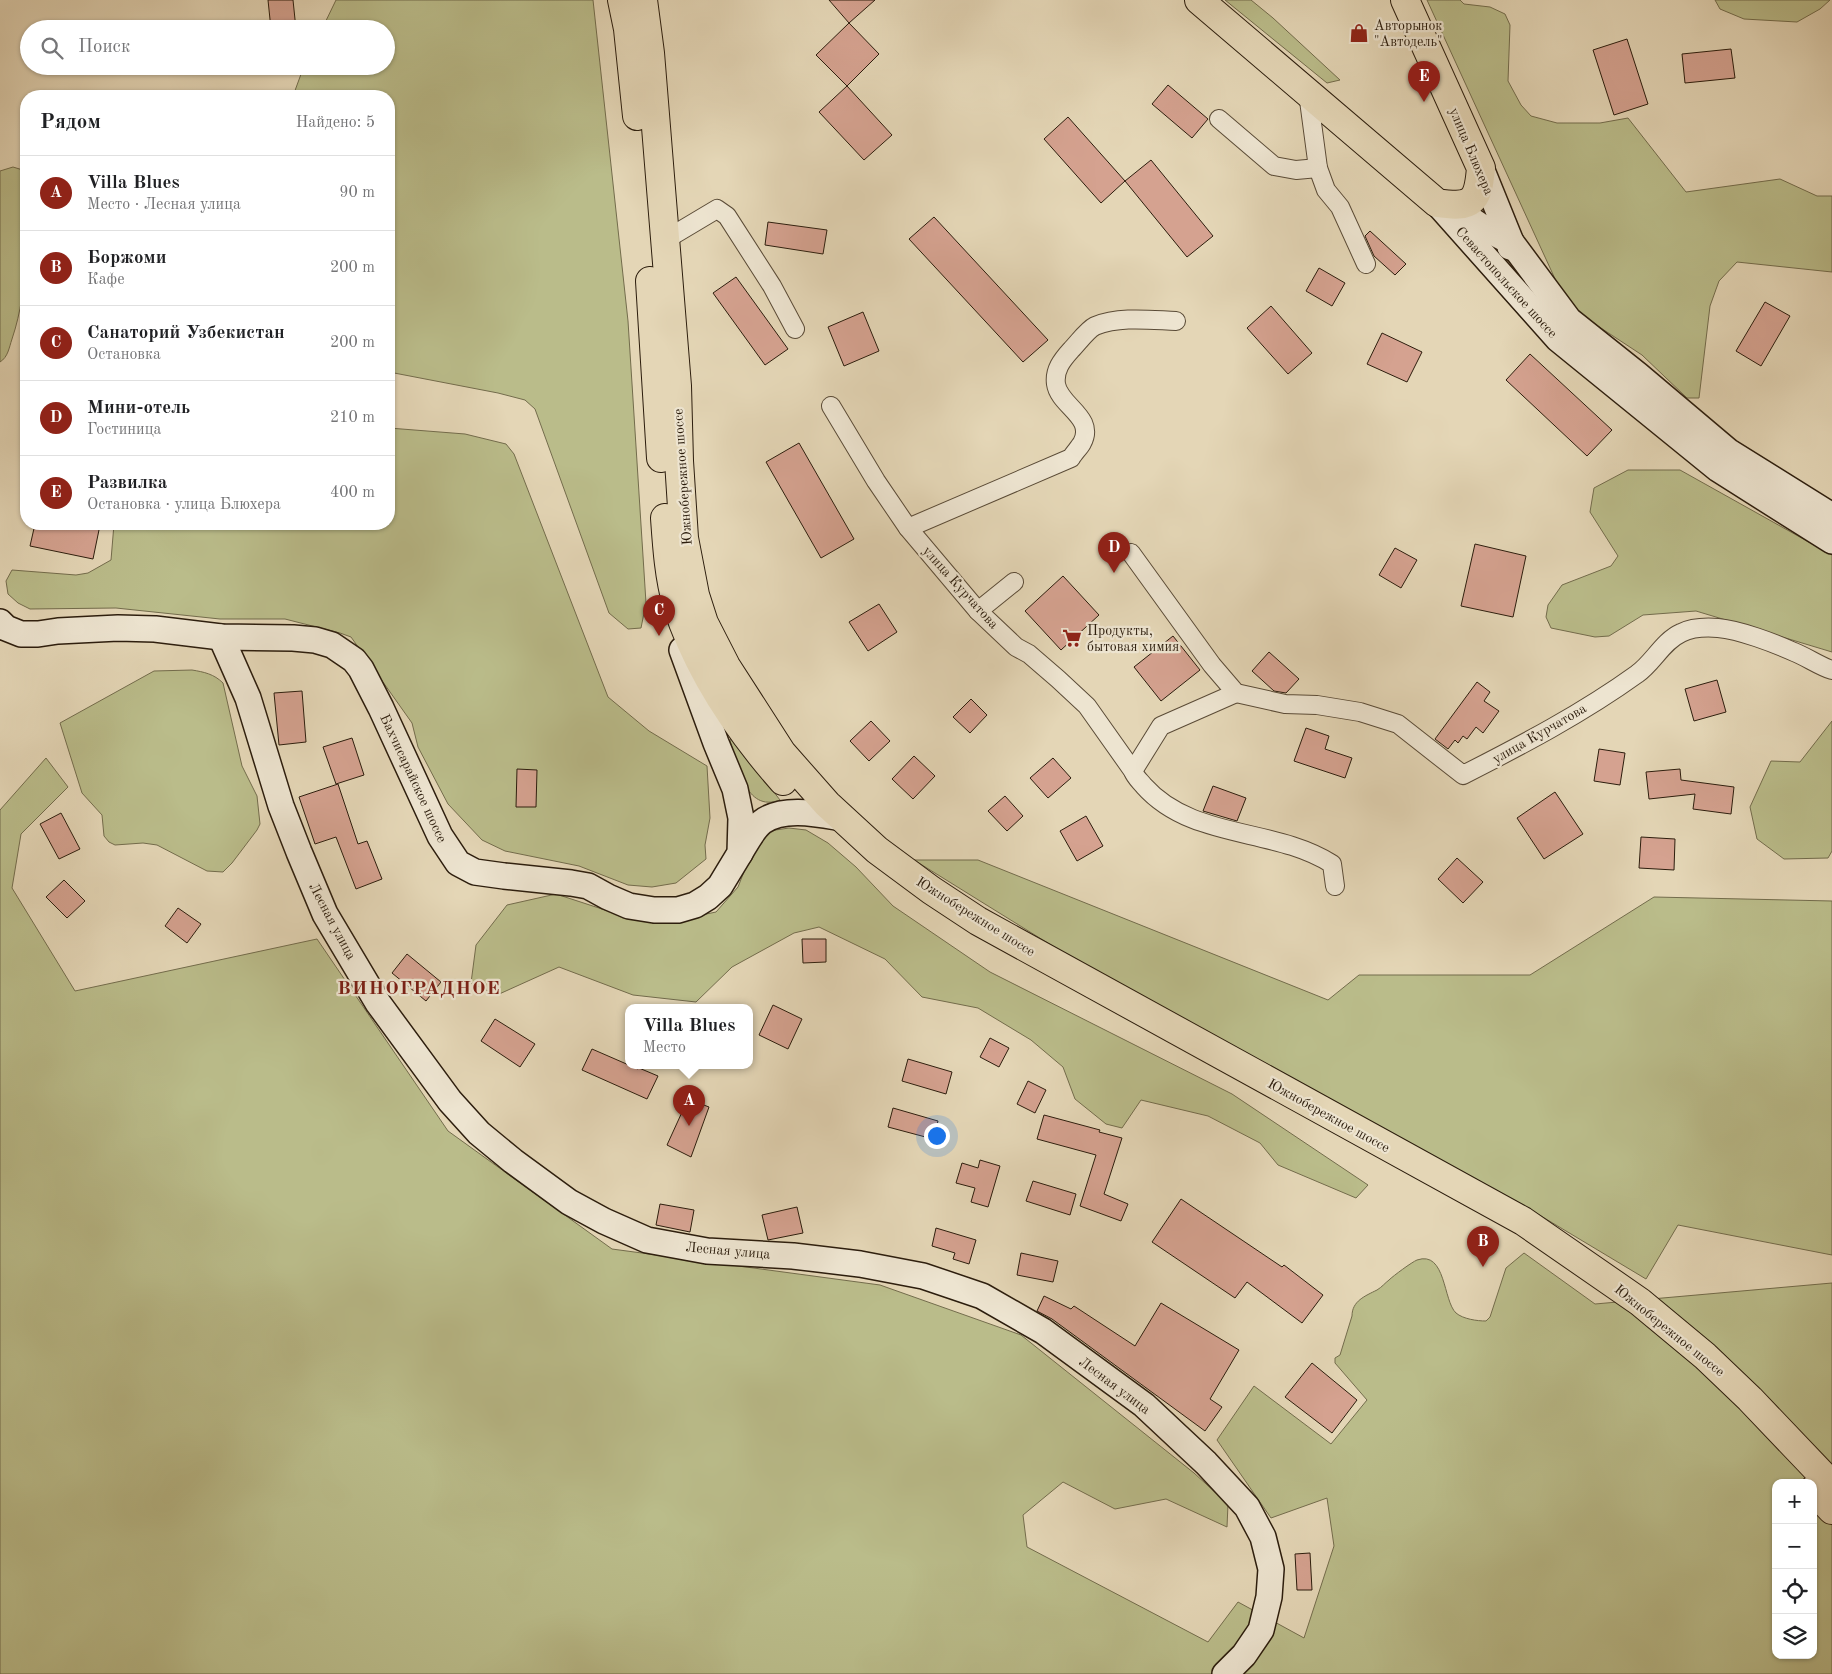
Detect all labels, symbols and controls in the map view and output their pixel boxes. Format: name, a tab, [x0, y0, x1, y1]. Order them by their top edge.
place label: Авторынок "Автодель"	[1374, 19, 1443, 49]
search box	[20, 20, 395, 75]
shop icon: Авторынок "Автодель"	[1348, 22, 1370, 44]
icon: search	[38, 34, 66, 62]
text: Поиск	[78, 38, 130, 57]
pin: E	[1408, 61, 1440, 102]
street label: улица Блюхера	[1446, 106, 1496, 197]
text: Рядом	[40, 112, 101, 133]
text: Найдено: 5	[296, 115, 375, 131]
text: Villa Blues	[87, 174, 180, 193]
text: A	[50, 185, 62, 201]
text: 90 m	[339, 185, 375, 201]
text: Место · Лесная улица	[87, 197, 241, 213]
street label: Севастопольское шоссе	[1453, 224, 1560, 341]
text: Боржоми	[87, 249, 167, 268]
text: B	[50, 260, 62, 276]
text: 200 m	[330, 260, 375, 276]
text: Кафе	[87, 272, 125, 288]
text: Санаторий Узбекистан	[87, 324, 285, 343]
text: C	[51, 335, 61, 351]
text: 200 m	[330, 335, 375, 351]
text: Остановка	[87, 347, 161, 363]
text: Мини-отель	[87, 399, 190, 418]
street label: Южнобережное шоссе	[671, 408, 695, 546]
text: D	[50, 410, 62, 426]
text: 210 m	[330, 410, 375, 426]
text: Гостиница	[87, 422, 161, 438]
text: Развилка	[87, 474, 167, 493]
text: E	[50, 485, 62, 501]
text: 400 m	[330, 485, 375, 501]
text: Остановка · улица Блюхера	[87, 497, 281, 513]
pin: D	[1098, 532, 1130, 573]
street label: улица Курчатова	[920, 544, 1001, 632]
pin: C	[643, 595, 675, 636]
place label: Продукты, бытовая химия	[1087, 624, 1179, 654]
supermarket icon: Продукты, бытовая химия	[1061, 627, 1083, 649]
street label: улица Курчатова	[1490, 701, 1589, 766]
street label: Бахчисарайское шоссе	[377, 712, 449, 845]
street label: Южнобережное шоссе	[914, 875, 1037, 959]
street label: Лесная улица	[306, 881, 358, 962]
district label: ВИНОГРАДНОЕ	[337, 980, 501, 999]
popup	[625, 1004, 753, 1069]
text: Villa Blues	[643, 1017, 735, 1036]
text: Место	[643, 1040, 686, 1056]
street label: Южнобережное шоссе	[1265, 1077, 1392, 1155]
pin: A	[673, 1085, 705, 1126]
your location	[924, 1123, 950, 1149]
pin: B	[1467, 1226, 1499, 1267]
street label: Лесная улица	[685, 1240, 771, 1262]
street label: Южнобережное шоссе	[1612, 1282, 1727, 1379]
street label: Лесная улица	[1076, 1355, 1153, 1417]
map controls	[1772, 1479, 1817, 1659]
button: +	[1772, 1479, 1817, 1524]
button: −	[1772, 1524, 1817, 1569]
button: locate	[1772, 1569, 1817, 1614]
button: layers	[1772, 1614, 1817, 1659]

